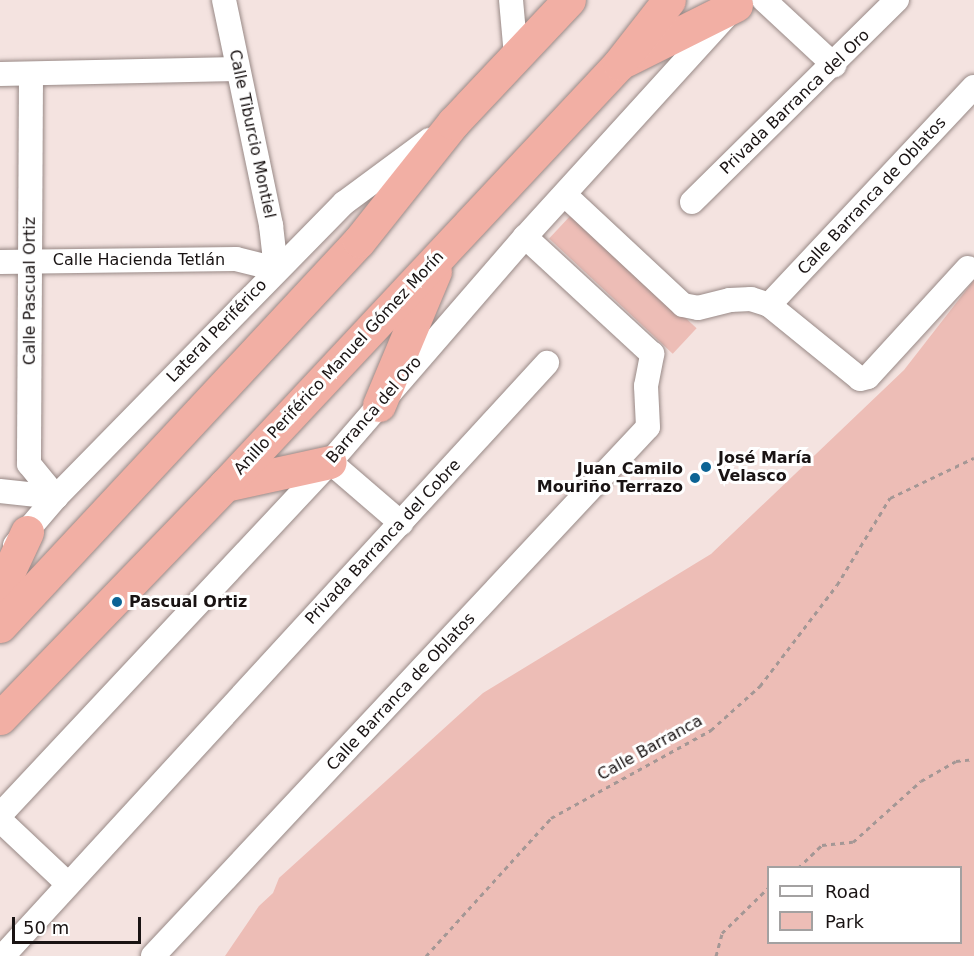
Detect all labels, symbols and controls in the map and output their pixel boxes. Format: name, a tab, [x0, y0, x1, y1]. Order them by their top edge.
street label: Privada Barranca del Oro	[716, 26, 874, 178]
street label: Calle Tiburcio Montiel	[225, 48, 279, 220]
street label: Calle Barranca de Oblatos	[794, 113, 950, 279]
street label: Calle Pascual Ortiz	[20, 217, 40, 365]
street label: Anillo Periférico Manuel Gómez Morín	[230, 247, 448, 479]
street label: Calle Hacienda Tetlán	[53, 250, 225, 270]
street label: Lateral Periférico	[163, 275, 271, 387]
street label: Barranca del Oro	[322, 353, 426, 467]
place label: José María Velasco	[718, 448, 812, 486]
street label: Privada Barranca del Cobre	[301, 455, 465, 629]
place label: Juan Camilo Mouriño Terrazo	[537, 459, 683, 497]
marker: José María Velasco	[699, 460, 713, 474]
marker: Juan Camilo Mouriño Terrazo	[688, 471, 702, 485]
place label: Pascual Ortiz	[129, 592, 247, 612]
marker: Pascual Ortiz	[110, 595, 124, 609]
street label: Calle Barranca de Oblatos	[323, 609, 479, 775]
street label: Calle Barranca	[594, 711, 706, 785]
legend	[767, 866, 962, 944]
text: Road	[825, 881, 870, 902]
scale bar	[15, 905, 144, 943]
text: Park	[825, 911, 864, 932]
text: 50 m	[23, 917, 69, 938]

